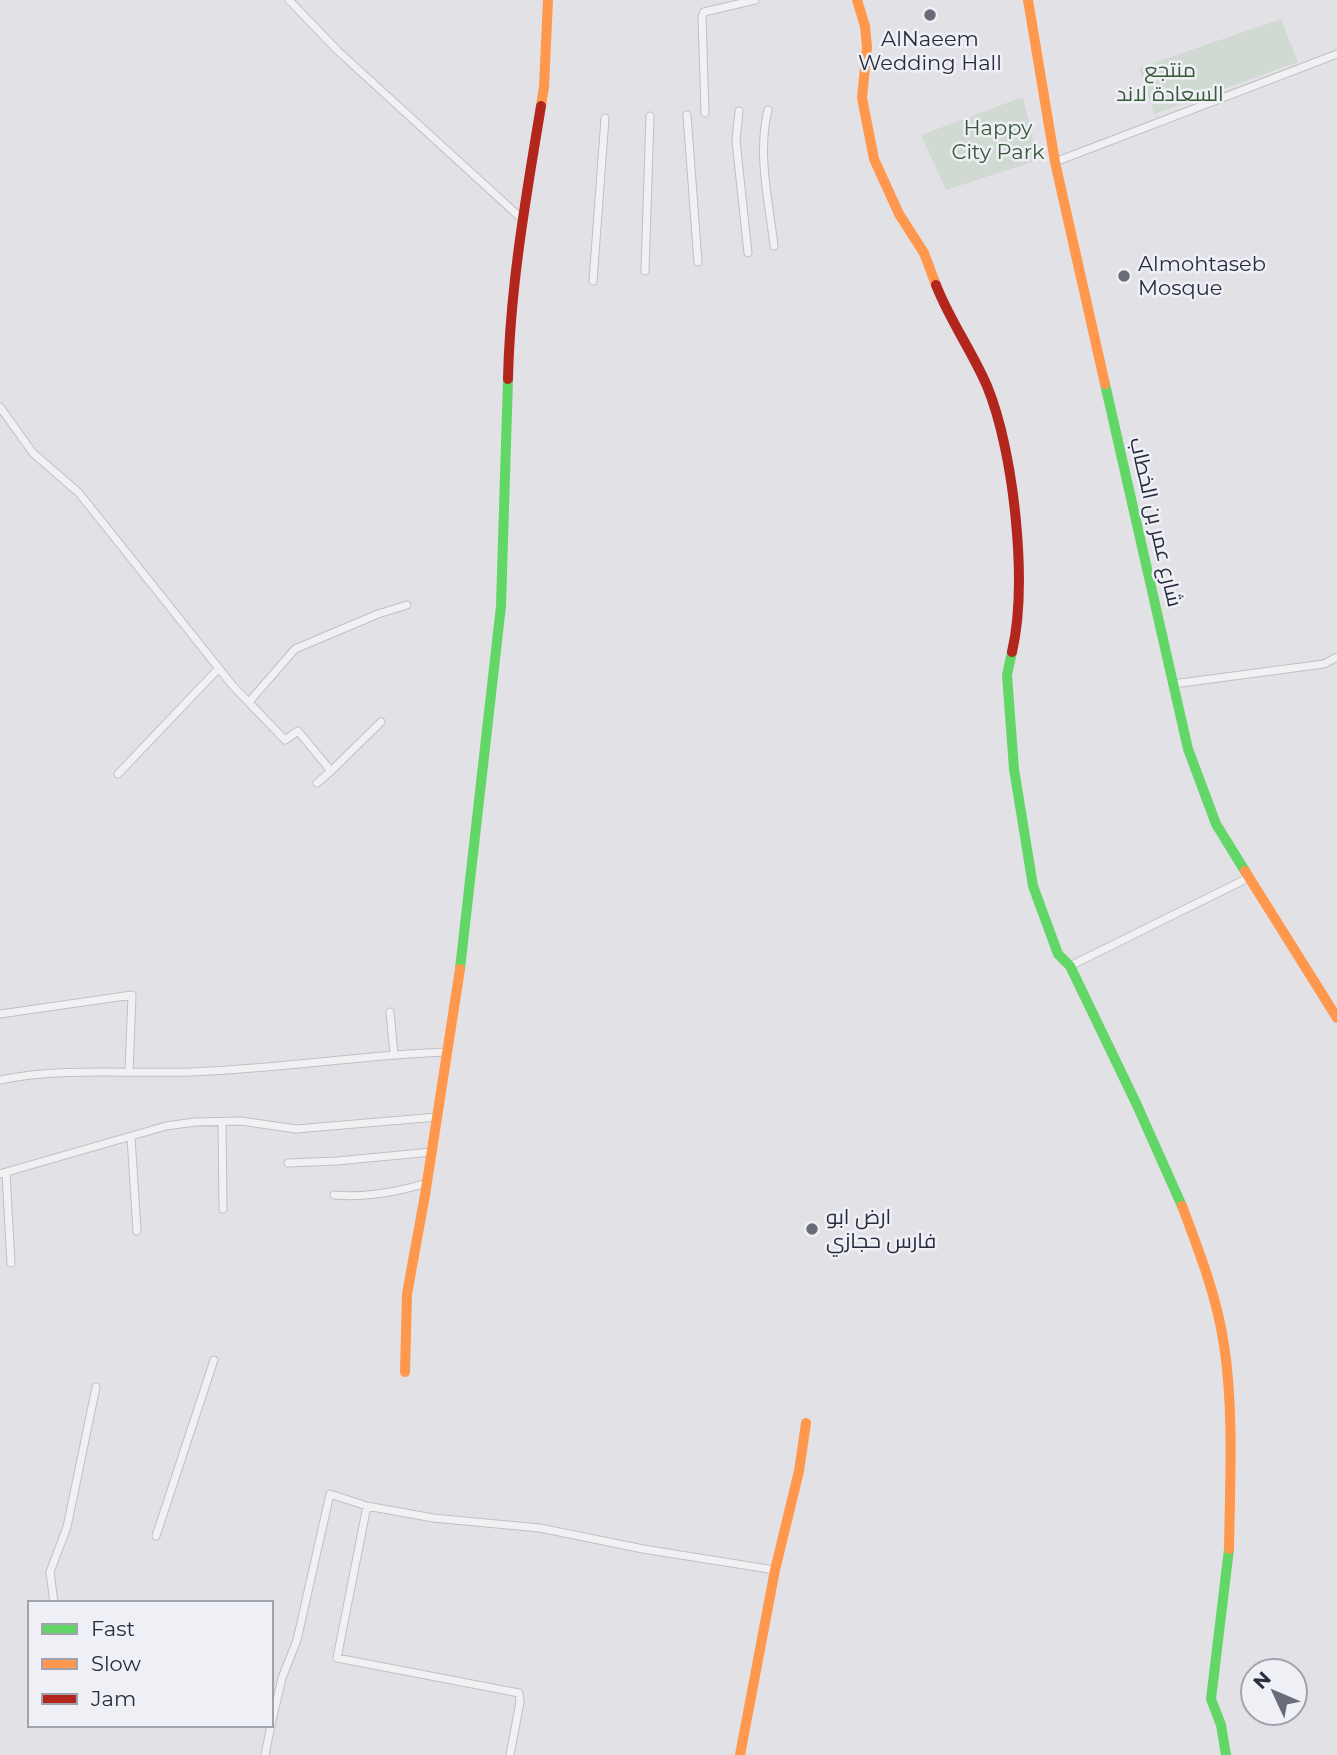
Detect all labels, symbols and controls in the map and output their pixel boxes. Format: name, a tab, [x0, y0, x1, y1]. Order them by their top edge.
marker: AlNaeem Wedding Hall	[922, 7, 938, 23]
place label: AlNaeem Wedding Hall	[858, 26, 1002, 75]
park label: منتجع السعادة لاند	[1116, 57, 1224, 106]
park label: Happy City Park	[952, 115, 1045, 164]
place label: Almohtaseb Mosque	[1138, 251, 1266, 300]
marker: Almohtaseb Mosque	[1116, 268, 1132, 284]
street label: شارع عمر بن الخطاب	[1123, 435, 1188, 609]
place label: ارض ابو فارس حجازي	[826, 1204, 936, 1257]
marker: ارض ابو فارس حجازي	[804, 1221, 820, 1237]
legend	[28, 1601, 273, 1727]
text: Fast	[91, 1616, 135, 1641]
text: Slow	[91, 1651, 141, 1676]
north arrow	[1239, 1657, 1309, 1727]
text: N	[1249, 1667, 1276, 1694]
text: Jam	[90, 1686, 136, 1711]

